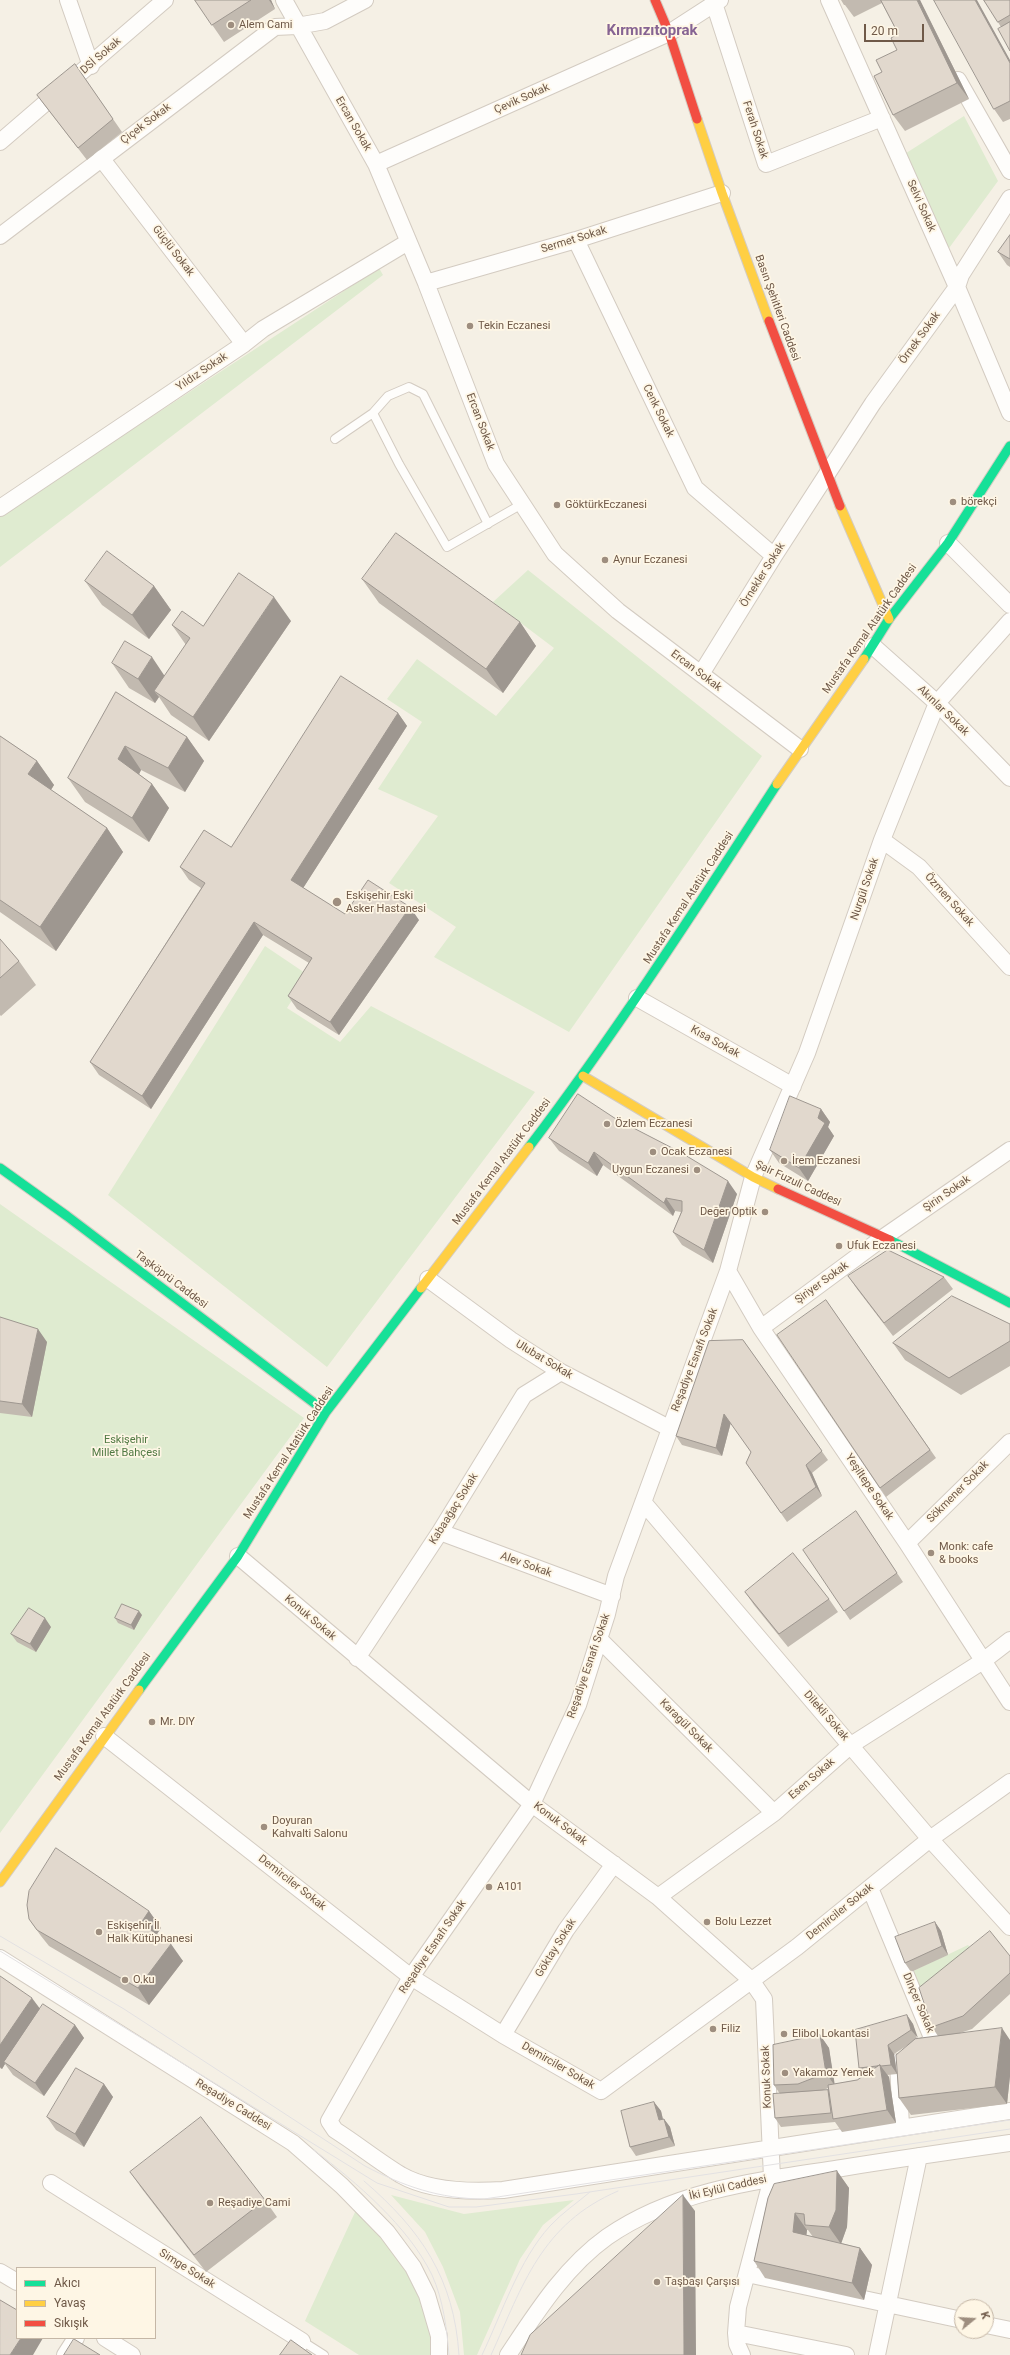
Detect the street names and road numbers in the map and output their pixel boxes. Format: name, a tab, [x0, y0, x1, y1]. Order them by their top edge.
street label: DSİ Sokak	[78, 35, 124, 77]
street label: Çevik Sokak	[492, 81, 552, 117]
street label: Ercan Sokak	[332, 95, 374, 153]
street label: Ferah Sokak	[739, 99, 771, 161]
street label: Çiçek Sokak	[118, 101, 174, 147]
street label: Selvi Sokak	[904, 178, 938, 234]
street label: Güçlü Sokak	[149, 223, 197, 279]
street label: Sermet Sokak	[540, 224, 608, 256]
street label: Basın Şehitleri Caddesi	[752, 253, 802, 363]
street label: Örnek Sokak	[897, 309, 943, 367]
street label: Yıldız Sokak	[174, 350, 230, 394]
street label: Cenk Sokak	[640, 382, 676, 440]
street label: Ercan Sokak	[463, 391, 497, 453]
street label: Örnekler Sokak	[738, 540, 788, 610]
street label: Mustafa Kemal Atatürk Caddesi	[820, 562, 920, 696]
street label: Ercan Sokak	[668, 648, 724, 694]
street label: Akınlar Sokak	[914, 683, 972, 739]
street label: Mustafa Kemal Atatürk Caddesi	[641, 829, 737, 967]
street label: Nurgül Sokak	[848, 856, 882, 922]
street label: Özmen Sokak	[922, 871, 976, 929]
street label: Kısa Sokak	[688, 1023, 742, 1061]
street label: Mustafa Kemal Atatürk Caddesi	[450, 1096, 554, 1228]
street label: Şair Fuzuli Caddesi	[753, 1158, 843, 1210]
street label: Şirin Sokak	[921, 1173, 973, 1215]
street label: Taşköprü Caddesi	[132, 1248, 210, 1312]
street label: Şiriyer Sokak	[793, 1259, 851, 1307]
street label: Reşadiye Esnafı Sokak	[669, 1306, 721, 1414]
street label: Ulubat Sokak	[513, 1338, 575, 1382]
street label: Mustafa Kemal Atatürk Caddesi	[241, 1384, 337, 1522]
street label: Yeşiltepe Sokak	[842, 1451, 896, 1523]
street label: Sökmener Sokak	[924, 1458, 992, 1526]
street label: Kabaağaç Sokak	[427, 1471, 481, 1547]
street label: Alev Sokak	[499, 1550, 553, 1580]
street label: Konuk Sokak	[281, 1593, 339, 1643]
street label: Reşadiye Esnafı Sokak	[565, 1612, 613, 1720]
street label: Mustafa Kemal Atatürk Caddesi	[52, 1650, 154, 1784]
street label: Dilekli Sokak	[801, 1688, 851, 1744]
street label: Karagül Sokak	[657, 1697, 715, 1755]
street label: Esen Sokak	[786, 1755, 838, 1803]
street label: Konuk Sokak	[531, 1800, 589, 1848]
street label: Demirciler Sokak	[255, 1852, 329, 1914]
street label: Demirciler Sokak	[804, 1881, 876, 1943]
street label: Reşadiye Esnafı Sokak	[397, 1898, 469, 1996]
street label: Göktay Sokak	[533, 1916, 579, 1980]
street label: Dinçer Sokak	[899, 1971, 937, 2035]
street label: Demirciler Sokak	[519, 2040, 597, 2092]
street label: Konuk Sokak	[759, 2045, 775, 2109]
street label: Reşadiye Caddesi	[193, 2076, 273, 2134]
street label: İki Eylül Caddesi	[688, 2173, 768, 2203]
street label: Simge Sokak	[157, 2247, 217, 2291]

